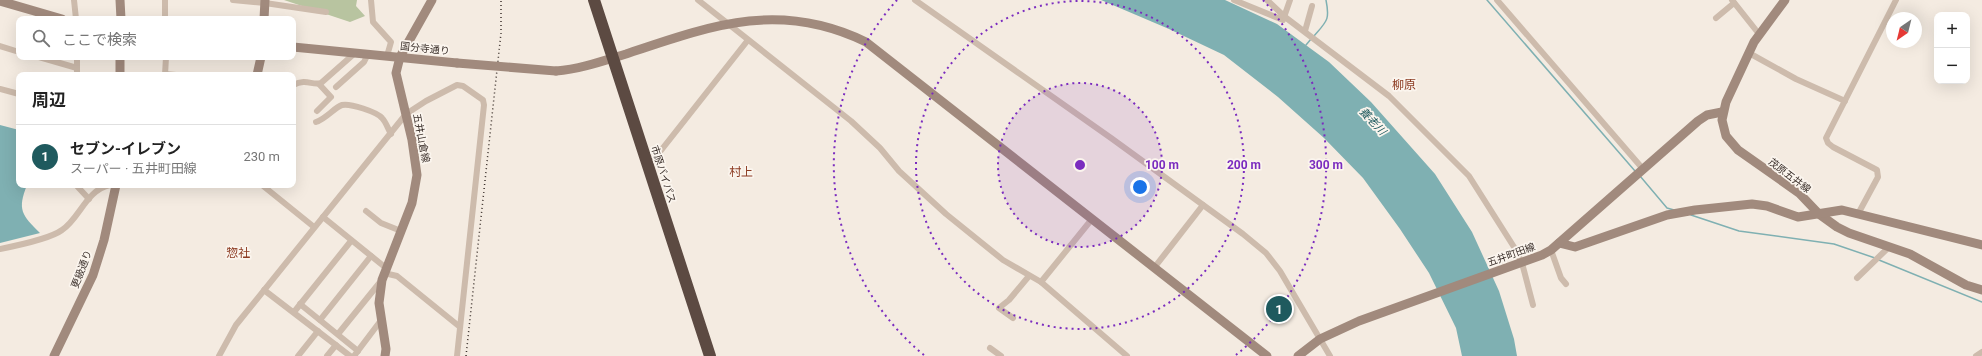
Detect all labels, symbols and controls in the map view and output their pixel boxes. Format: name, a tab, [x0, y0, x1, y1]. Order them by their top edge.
north arrow	[1886, 12, 1922, 48]
map controls	[1934, 12, 1970, 84]
button: +	[1934, 12, 1970, 48]
search box	[16, 16, 296, 60]
icon: search	[30, 27, 52, 49]
text: ここで検索	[62, 31, 137, 49]
street label: 国分寺通り	[400, 40, 450, 57]
button: −	[1934, 48, 1970, 84]
district label: 柳原	[1392, 78, 1416, 92]
text: 周辺	[32, 90, 66, 110]
water label: 養老川	[1357, 105, 1389, 139]
street label: 五井山倉線	[411, 113, 432, 164]
text: セブン-イレブン	[70, 140, 181, 158]
street label: 市原バイパス	[649, 144, 678, 204]
text: 1	[41, 149, 49, 164]
text: 230 m	[243, 149, 280, 164]
street label: 茂原五井線	[1766, 156, 1813, 195]
centre of rings	[1073, 158, 1087, 172]
text: 100 m	[1145, 158, 1179, 172]
text: 200 m	[1227, 158, 1261, 172]
text: 300 m	[1309, 158, 1343, 172]
text: スーパー · 五井町田線	[70, 161, 197, 176]
district label: 村上	[729, 165, 753, 179]
your location	[1130, 177, 1150, 197]
street label: 五井町田線	[1486, 241, 1537, 268]
district label: 惣社	[226, 246, 250, 260]
street label: 更級通り	[69, 249, 94, 290]
pin: 1	[1266, 294, 1292, 324]

